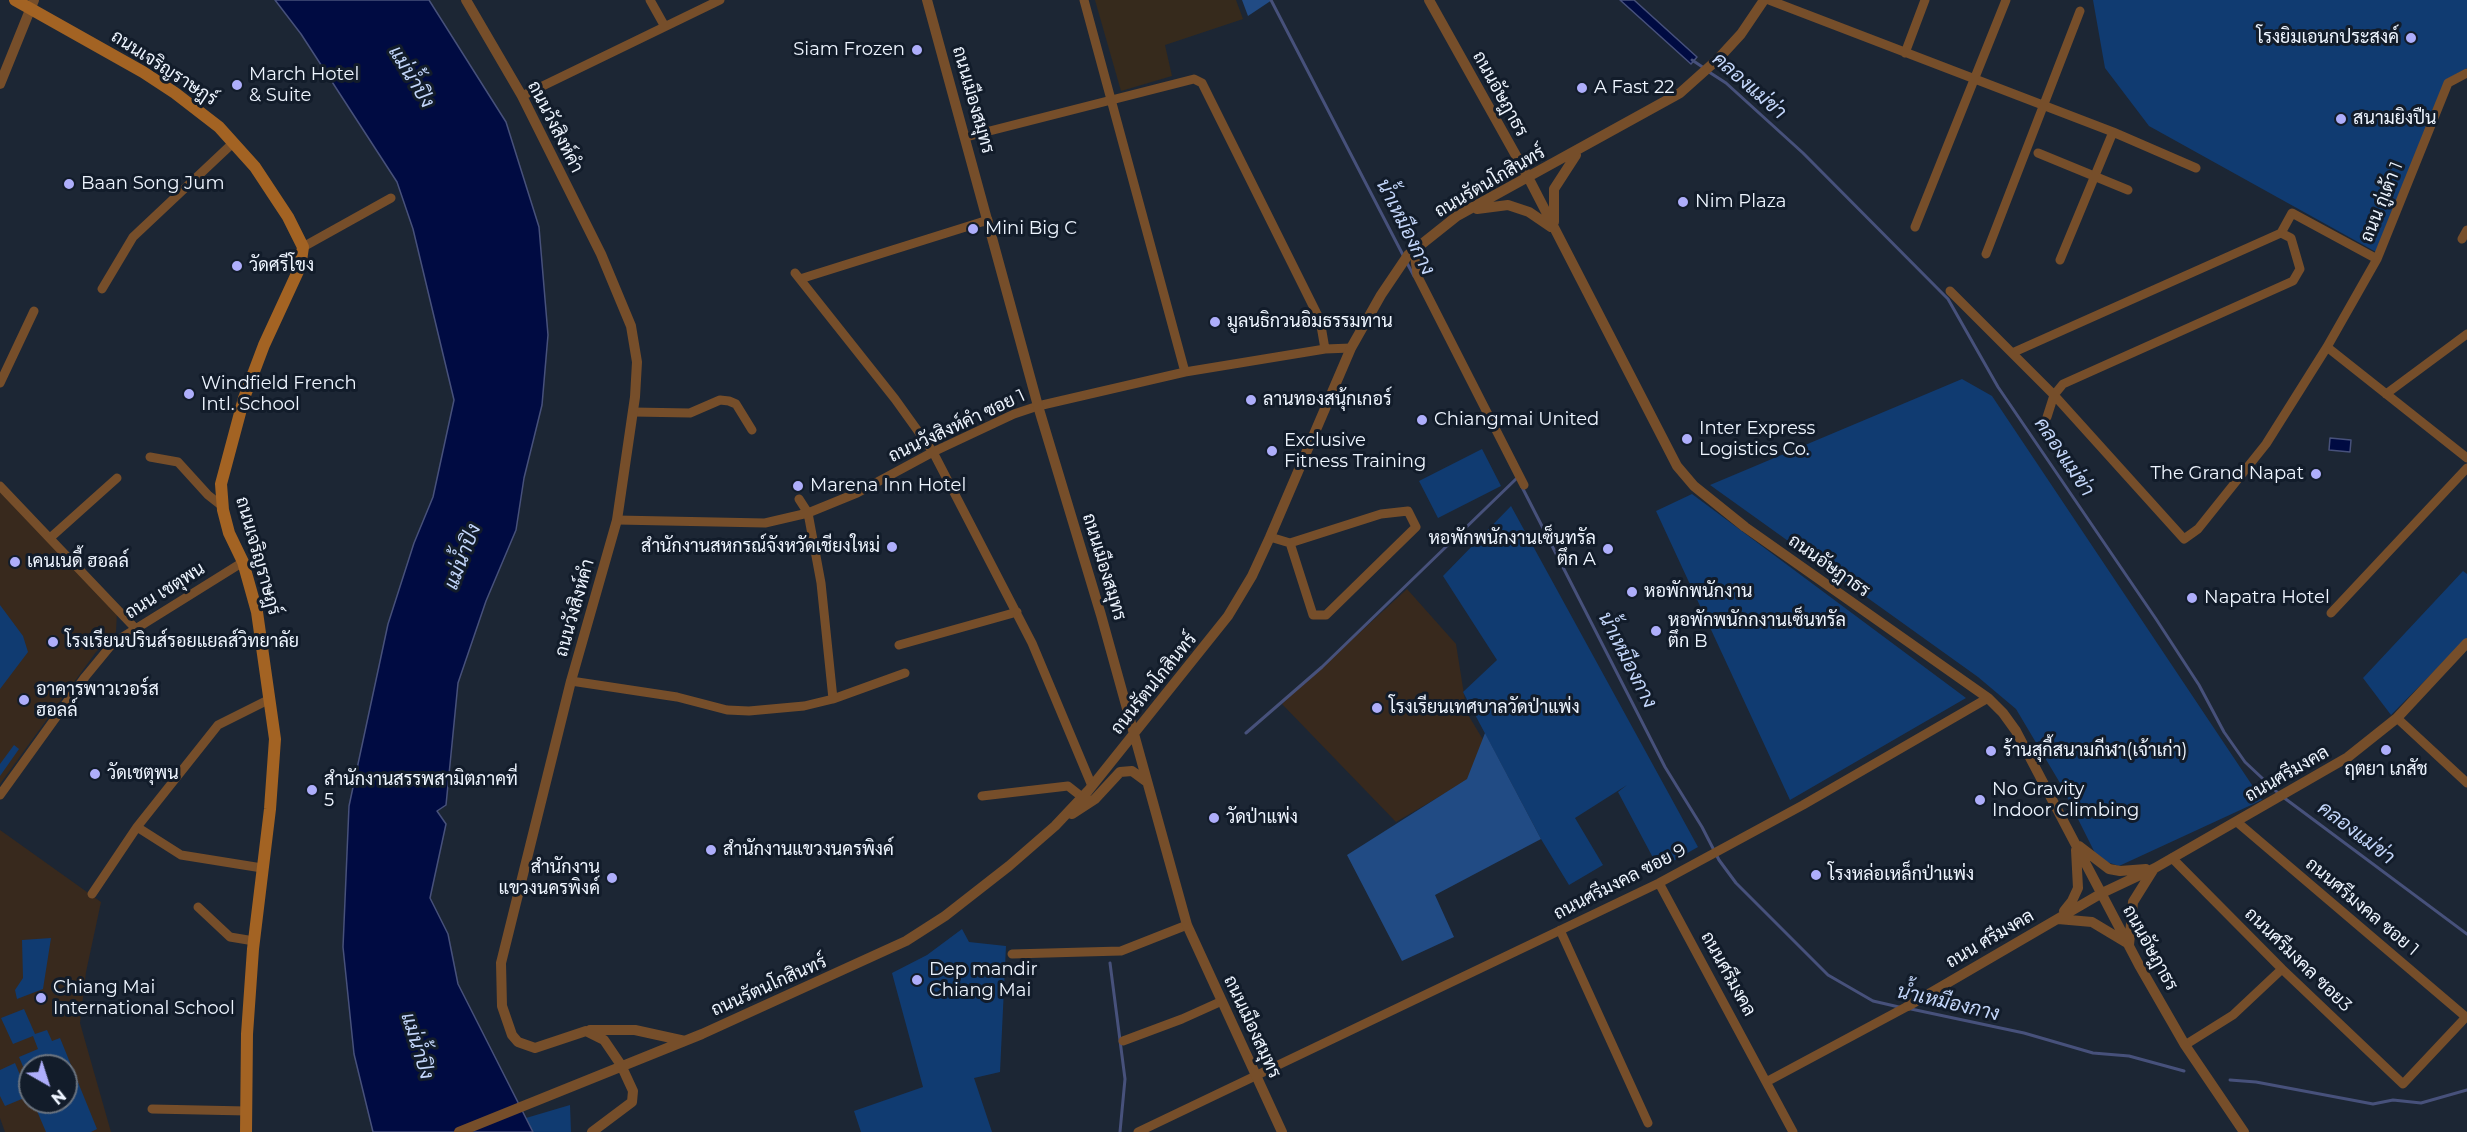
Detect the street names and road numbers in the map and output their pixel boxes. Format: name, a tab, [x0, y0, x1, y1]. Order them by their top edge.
street label: ถนนเจริญราษฎร์	[107, 26, 221, 110]
street label: ถนนเมืองสมุทร	[947, 44, 999, 156]
street label: ถนนอัษฎาธร	[1468, 48, 1532, 140]
street label: ถนนวังสิงห์คำ	[523, 77, 587, 177]
street label: ถนนรัตนโกสินทร์	[1431, 142, 1549, 222]
street label: ถนน กู่เต้า 1	[2356, 159, 2408, 245]
street label: ถนนวังสิงห์คำ ซอย 1	[885, 385, 1029, 467]
street label: ถนนเจริญราษฎร์	[231, 494, 285, 618]
street label: ถนนเมืองสมุทร	[1077, 511, 1131, 623]
street label: ถนนอัษฎาธร	[1784, 530, 1874, 602]
street label: ถนนวังสิงห์คำ	[551, 557, 599, 659]
street label: ถนน เชตุพน	[121, 558, 209, 624]
street label: ถนนรัตนโกสินทร์	[1107, 629, 1201, 739]
street label: ถนนศรีมงคล	[2241, 741, 2333, 807]
street label: ถนนศรีมงคล ซอย 9	[1550, 839, 1690, 925]
street label: ถนนศรีมงคล ซอย 1	[2301, 853, 2423, 961]
street label: ถนนอัษฎาธร	[2118, 902, 2182, 994]
street label: ถนนศรีมงคล ซอย3	[2240, 904, 2356, 1016]
street label: ถนน ศรีมงคล	[1942, 905, 2038, 973]
street label: ถนนศรีมงคล	[1696, 928, 1760, 1020]
street label: ถนนรัตนโกสินทร์	[708, 951, 830, 1021]
street label: ถนนเมืองสมุทร	[1219, 972, 1285, 1082]

